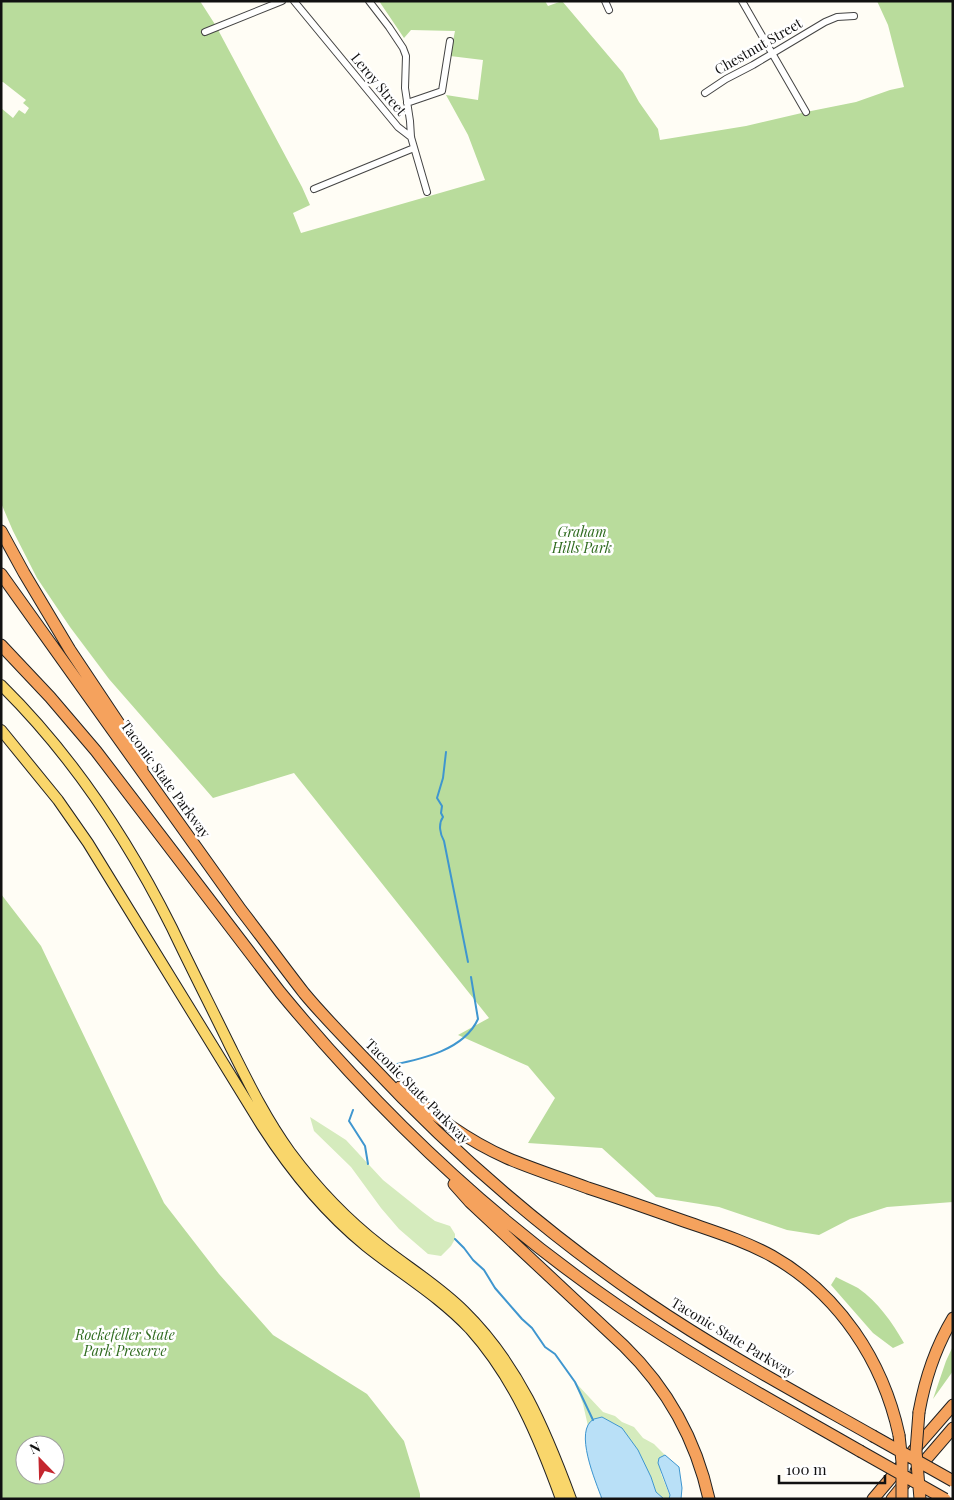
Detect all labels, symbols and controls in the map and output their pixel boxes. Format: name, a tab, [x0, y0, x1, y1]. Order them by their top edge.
street label: Chestnut Street	[711, 13, 806, 79]
street label: Leroy Street	[347, 49, 412, 120]
park label: Graham Hills Park	[551, 522, 612, 557]
street label: Taconic State Parkway	[117, 716, 215, 842]
street label: Taconic State Parkway	[361, 1034, 475, 1148]
street label: Taconic State Parkway	[668, 1293, 798, 1381]
park label: Rockefeller State Park Preserve	[74, 1325, 175, 1360]
north arrow	[15, 1435, 65, 1485]
text: N	[26, 1437, 43, 1458]
scale bar	[779, 1452, 885, 1484]
text: 100 m	[786, 1459, 827, 1479]

